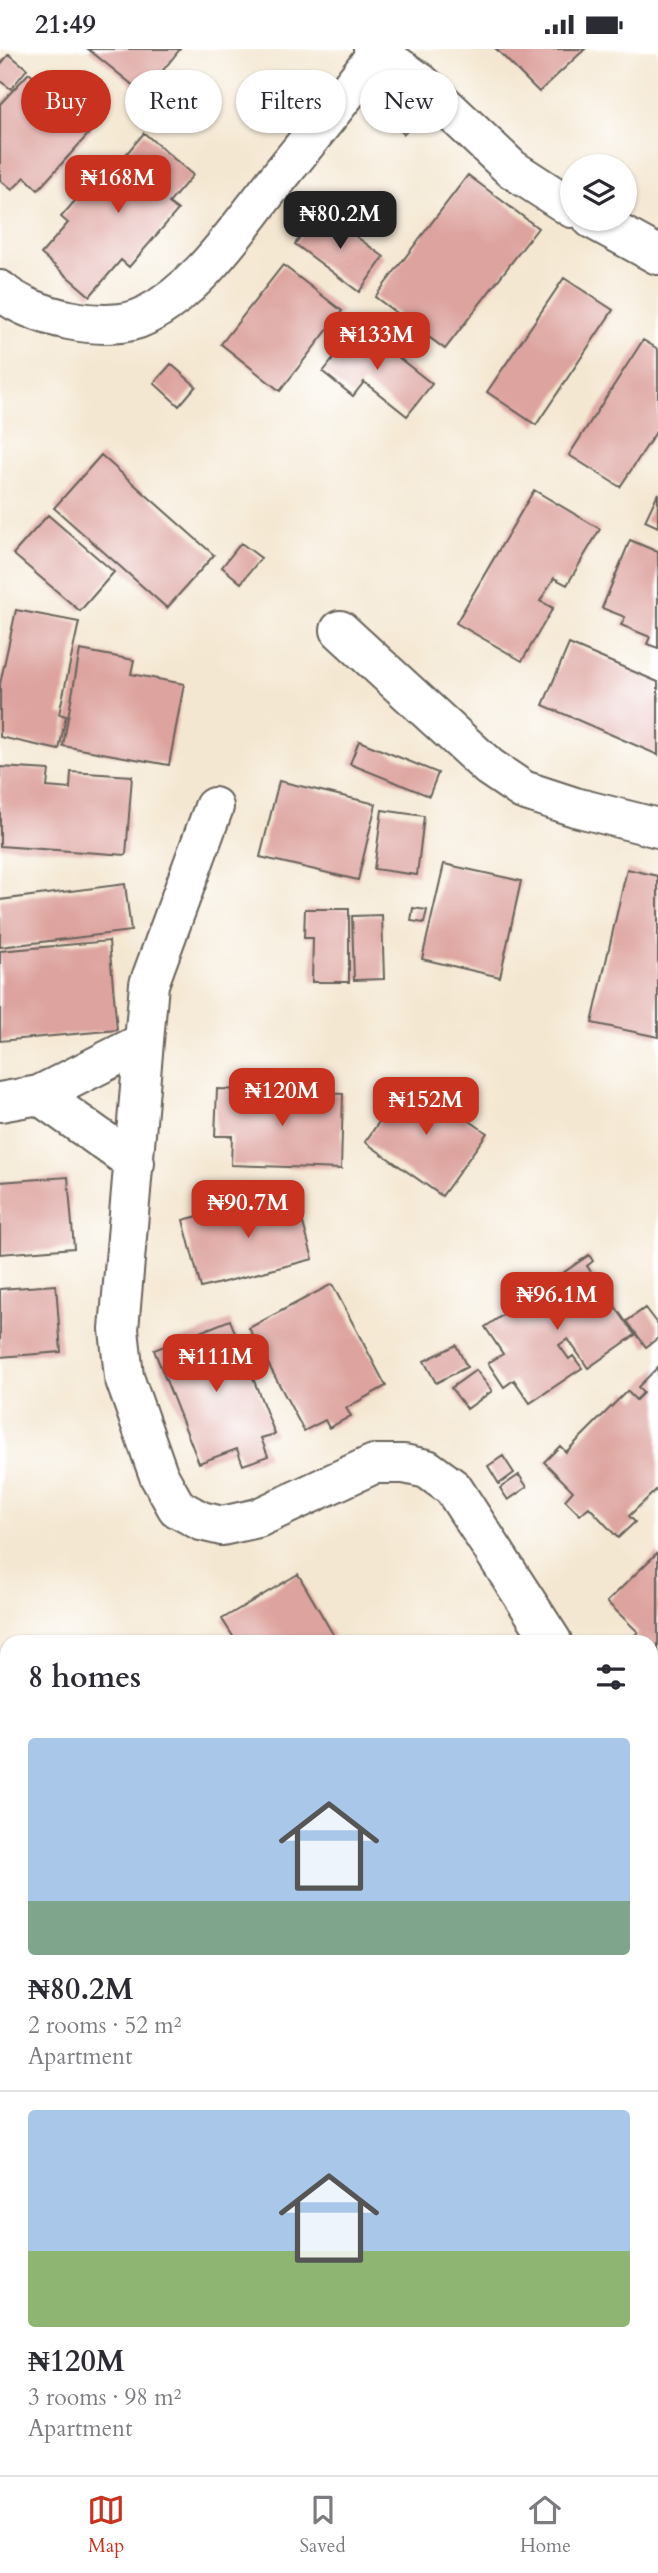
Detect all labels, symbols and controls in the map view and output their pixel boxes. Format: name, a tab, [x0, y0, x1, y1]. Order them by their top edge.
text: 21:49	[35, 7, 96, 42]
chip: Buy	[21, 70, 111, 133]
chip: Rent	[125, 70, 222, 133]
chip: Filters	[236, 70, 346, 133]
chip: New	[360, 70, 458, 133]
map controls	[560, 154, 637, 231]
button: layers	[560, 154, 637, 231]
pin: ₦168M	[69, 155, 167, 215]
text: ₦168M	[81, 162, 155, 193]
pin: ₦80.2M	[283, 191, 397, 251]
text: ₦80.2M	[300, 198, 380, 229]
pin: ₦133M	[328, 313, 426, 372]
text: ₦133M	[340, 319, 414, 350]
pin: ₦120M	[233, 1069, 331, 1128]
text: ₦120M	[245, 1075, 319, 1106]
pin: ₦152M	[377, 1077, 475, 1137]
text: ₦152M	[389, 1084, 463, 1115]
pin: ₦90.7M	[191, 1181, 305, 1240]
text: ₦90.7M	[208, 1187, 288, 1218]
pin: ₦96.1M	[500, 1273, 614, 1332]
text: ₦96.1M	[517, 1279, 597, 1310]
pin: ₦111M	[167, 1335, 265, 1394]
text: ₦111M	[179, 1341, 253, 1372]
text: 8 homes	[28, 1657, 141, 1698]
icon: filters	[592, 1658, 630, 1696]
icon: home	[266, 1783, 392, 1909]
text: ₦80.2M	[28, 1969, 134, 2010]
text: 2 rooms · 52 m²	[28, 2010, 181, 2041]
text: Apartment	[28, 2041, 132, 2072]
icon: home	[266, 2155, 392, 2281]
text: ₦120M	[28, 2341, 125, 2382]
text: 3 rooms · 98 m²	[28, 2382, 181, 2413]
text: Apartment	[28, 2413, 132, 2444]
tab: Map	[87, 2491, 125, 2559]
tab: Saved	[300, 2491, 346, 2559]
tab: Home	[520, 2491, 571, 2559]

